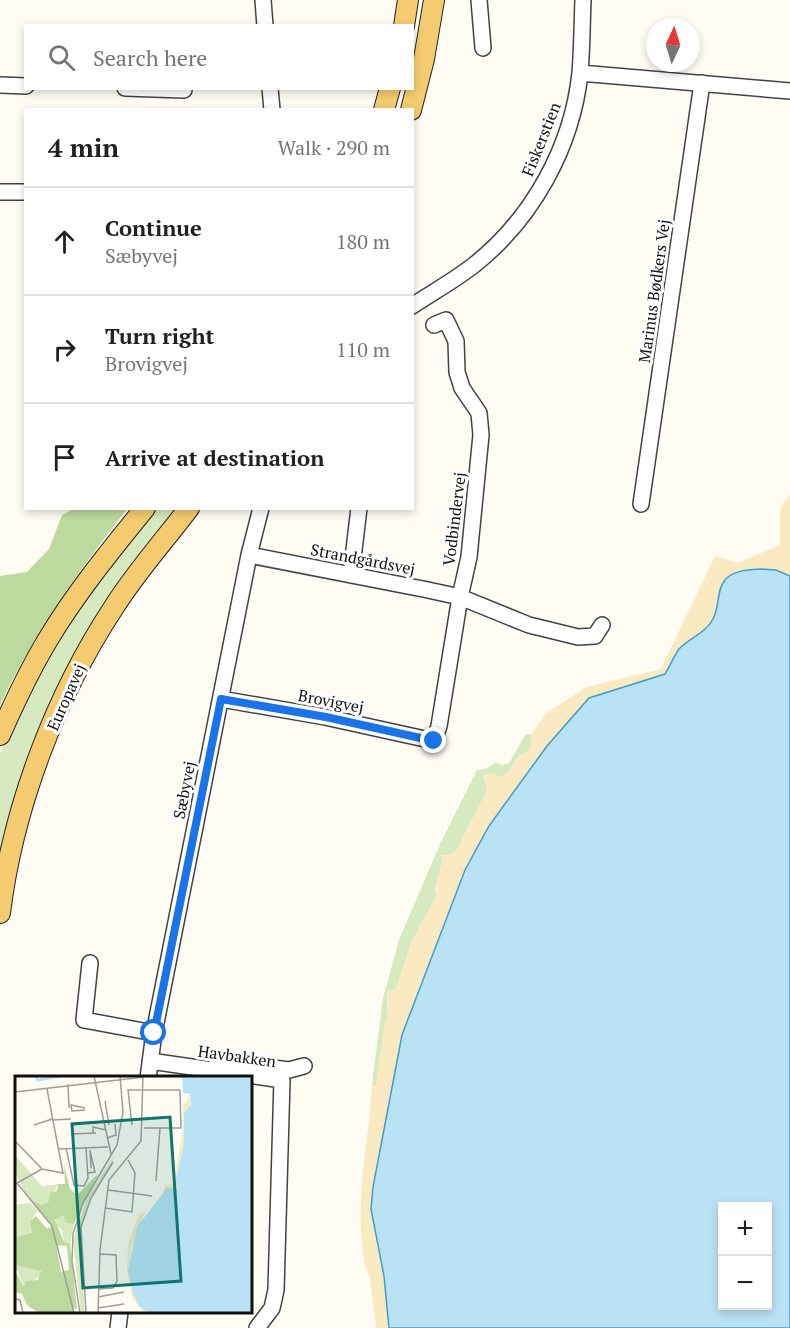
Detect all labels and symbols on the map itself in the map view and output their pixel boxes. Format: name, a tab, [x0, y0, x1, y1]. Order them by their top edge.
north arrow	[646, 18, 700, 72]
street label: Fiskerstien	[516, 98, 566, 179]
street label: Marinus Bødkers Vej	[633, 218, 675, 364]
street label: Vodbindervej	[437, 471, 471, 567]
street label: Strandgårdsvej	[309, 538, 417, 580]
street label: Europavej	[41, 660, 91, 734]
street label: Brovigvej	[296, 684, 366, 718]
route end	[420, 727, 446, 753]
street label: Sæbyvej	[168, 759, 200, 821]
route start	[140, 1019, 166, 1045]
street label: Havbakken	[197, 1040, 278, 1072]
inset map	[15, 1076, 252, 1313]

